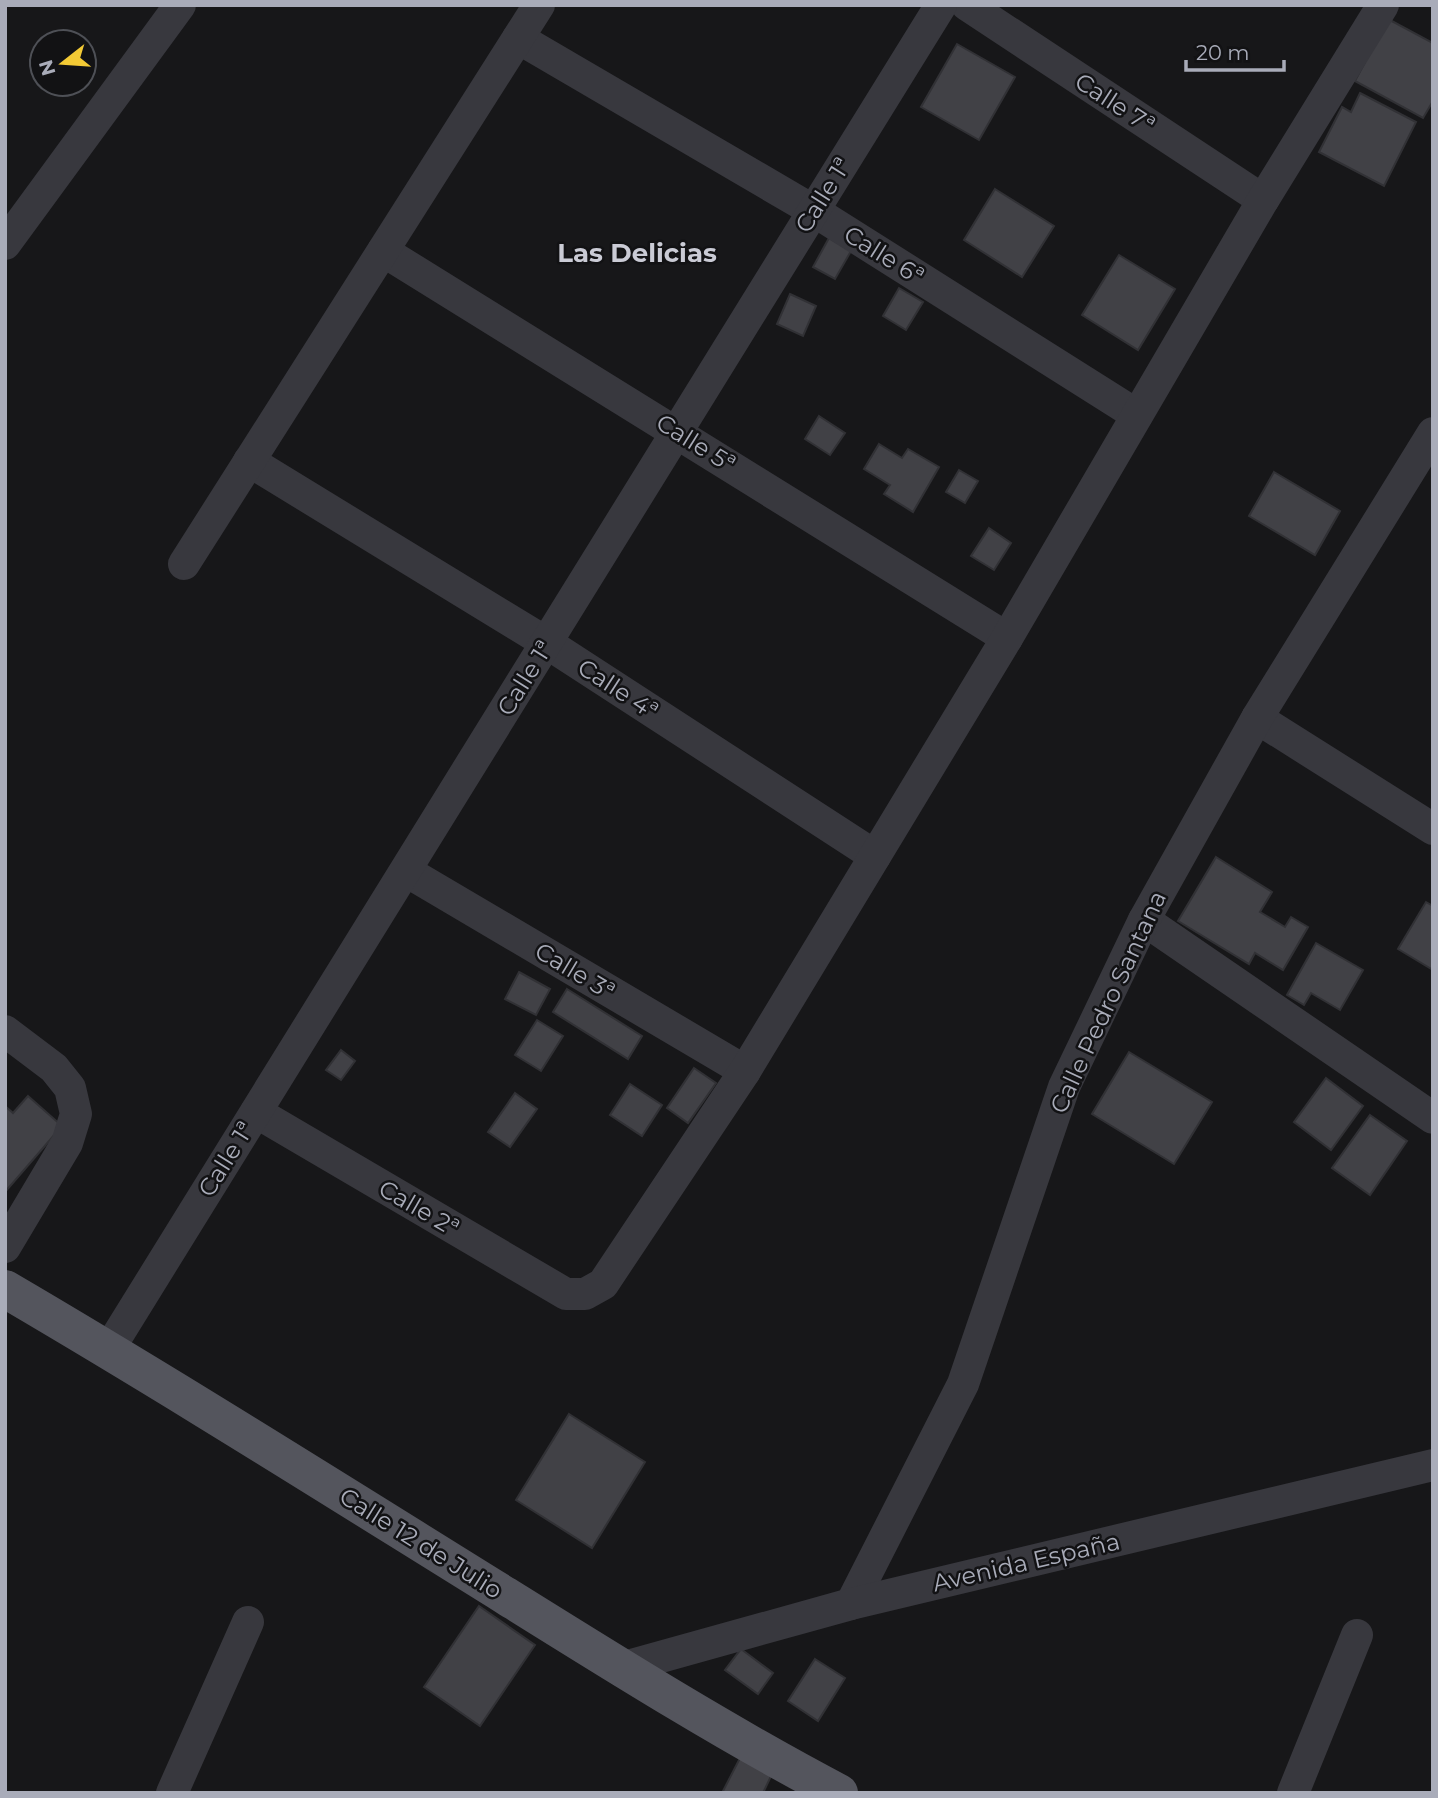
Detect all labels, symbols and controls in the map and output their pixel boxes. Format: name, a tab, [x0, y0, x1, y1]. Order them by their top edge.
north arrow	[28, 28, 98, 98]
scale bar	[1186, 28, 1284, 72]
text: 20 m	[1196, 40, 1250, 65]
text: N	[34, 57, 60, 79]
street label: Calle 7ª	[1070, 67, 1160, 139]
street label: Calle 1ª	[789, 152, 857, 238]
street label: Calle 6ª	[839, 219, 929, 291]
district label: Las Delicias	[557, 237, 717, 269]
street label: Calle 5ª	[651, 407, 741, 479]
street label: Calle 1ª	[491, 635, 559, 721]
street label: Calle 4ª	[572, 652, 664, 726]
street label: Calle Pedro Santana	[1044, 886, 1172, 1118]
street label: Calle 3ª	[530, 936, 620, 1006]
street label: Calle 1ª	[192, 1116, 260, 1202]
street label: Calle 2ª	[374, 1173, 464, 1243]
street label: Calle 12 de Julio	[334, 1481, 508, 1605]
street label: Avenida España	[929, 1526, 1123, 1598]

